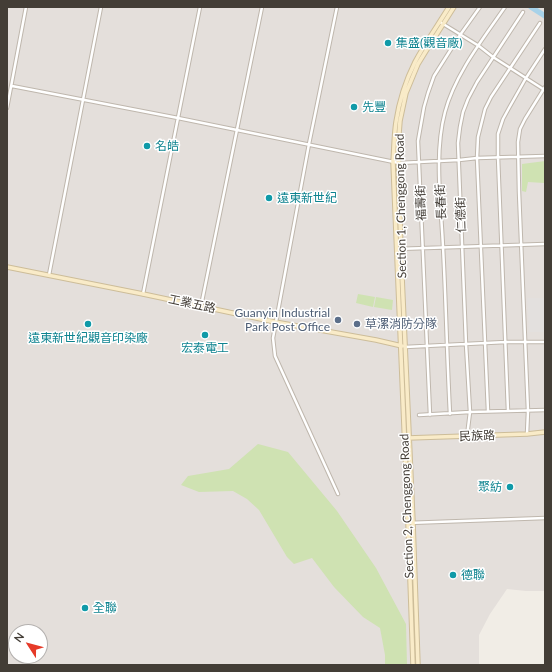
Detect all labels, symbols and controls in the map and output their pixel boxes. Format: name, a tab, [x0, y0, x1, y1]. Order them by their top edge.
place label: 集盛(觀音廠)	[396, 36, 462, 50]
marker: 集盛(觀音廠)	[383, 38, 393, 48]
place label: 先豐	[362, 100, 386, 114]
marker: 先豐	[349, 102, 359, 112]
street label: Section 1, Chenggong Road	[393, 133, 409, 279]
place label: 名皓	[155, 139, 179, 153]
marker: 名皓	[142, 141, 152, 151]
street label: 長春街	[433, 184, 449, 220]
street label: 福壽街	[413, 185, 429, 221]
place label: 遠東新世紀	[277, 191, 337, 205]
marker: 遠東新世紀	[264, 193, 274, 203]
street label: 仁德街	[453, 197, 469, 233]
street label: 工業五路	[167, 292, 217, 316]
place label: Guanyin Industrial Park Post Office	[234, 306, 330, 334]
marker: Guanyin Industrial Park Post Office	[333, 315, 343, 325]
place label: 草漯消防分隊	[365, 317, 437, 331]
marker: 遠東新世紀觀音印染廠	[83, 319, 93, 329]
marker: 草漯消防分隊	[352, 319, 362, 329]
marker: 宏泰電工	[200, 330, 210, 340]
place label: 遠東新世紀觀音印染廠	[28, 331, 148, 345]
place label: 宏泰電工	[181, 341, 229, 355]
street label: 民族路	[459, 428, 495, 444]
street label: Section 2, Chenggong Road	[397, 433, 417, 579]
place label: 聚紡	[478, 480, 502, 494]
marker: 聚紡	[505, 482, 515, 492]
place label: 德聯	[461, 568, 485, 582]
marker: 德聯	[448, 570, 458, 580]
place label: 全聯	[93, 601, 117, 615]
marker: 全聯	[80, 603, 90, 613]
north arrow	[8, 624, 48, 664]
text: N	[11, 630, 26, 644]

